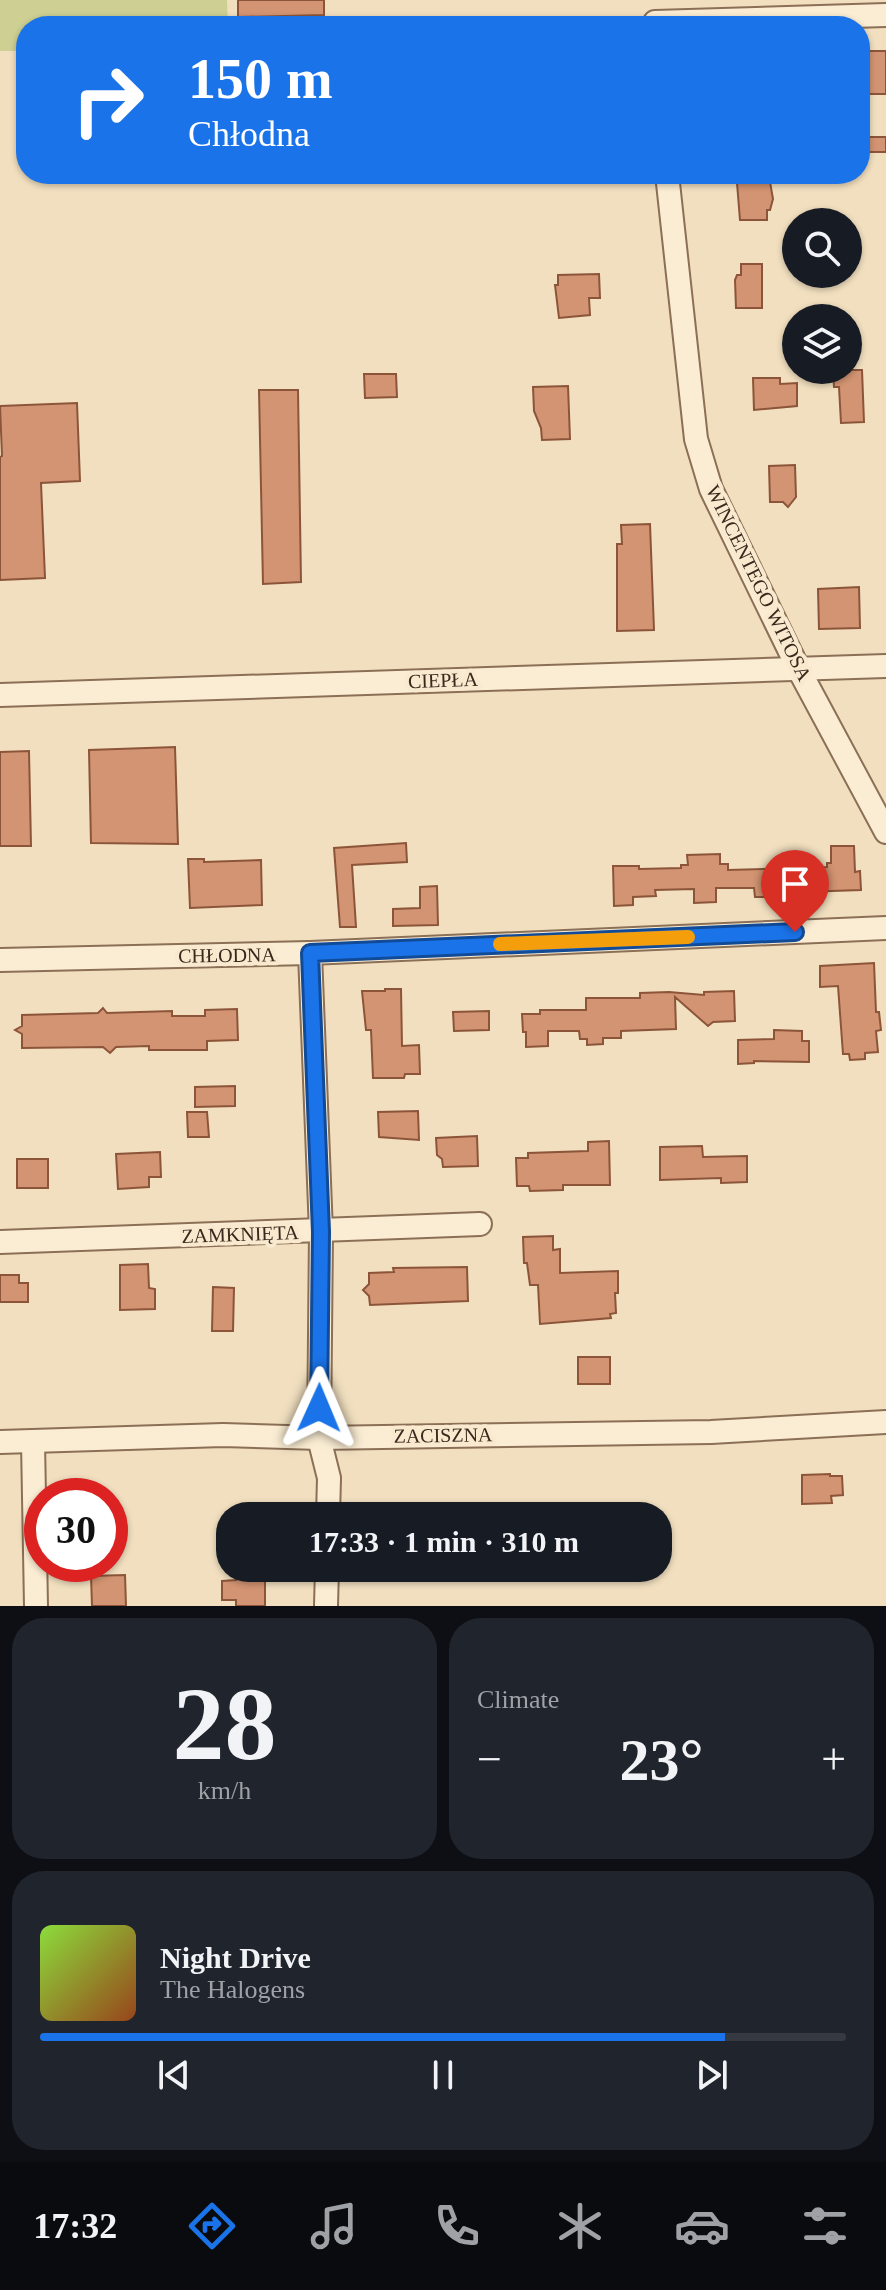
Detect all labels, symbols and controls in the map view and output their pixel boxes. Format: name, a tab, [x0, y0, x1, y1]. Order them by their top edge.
icon: right	[56, 48, 160, 152]
text: 150 m	[188, 48, 333, 110]
text: Chłodna	[188, 114, 310, 154]
map controls	[782, 208, 862, 384]
button: search	[782, 208, 862, 288]
button: layers	[782, 304, 862, 384]
street label: WINCENTEGO WITOSA	[702, 481, 816, 685]
street label: CIEPŁA	[408, 668, 479, 692]
pin	[761, 850, 829, 932]
icon: arrive	[773, 862, 817, 906]
street label: CHŁODNA	[178, 943, 277, 967]
street label: ZAMKNIĘTA	[181, 1221, 300, 1248]
position arrow	[277, 1366, 361, 1450]
street label: ZACISZNA	[393, 1423, 493, 1447]
speed limit sign: 30	[24, 1478, 128, 1582]
text: 17:33 · 1 min · 310 m	[309, 1525, 579, 1558]
text: 28	[173, 1666, 277, 1781]
text: Climate	[477, 1685, 559, 1714]
text: 23°	[620, 1727, 704, 1793]
text: −	[477, 1735, 502, 1784]
text: +	[821, 1735, 846, 1784]
text: km/h	[198, 1776, 251, 1805]
text: Night Drive	[160, 1941, 311, 1974]
text: The Halogens	[160, 1975, 305, 2004]
icon: previous	[152, 2053, 196, 2097]
icon: pause	[421, 2053, 465, 2097]
icon: next	[690, 2053, 734, 2097]
icon: directions	[184, 2198, 240, 2254]
icon: music	[306, 2198, 362, 2254]
icon: phone	[429, 2198, 485, 2254]
icon: climate	[552, 2198, 608, 2254]
icon: car	[674, 2198, 730, 2254]
icon: filters	[797, 2198, 853, 2254]
text: 17:32	[33, 2206, 117, 2246]

